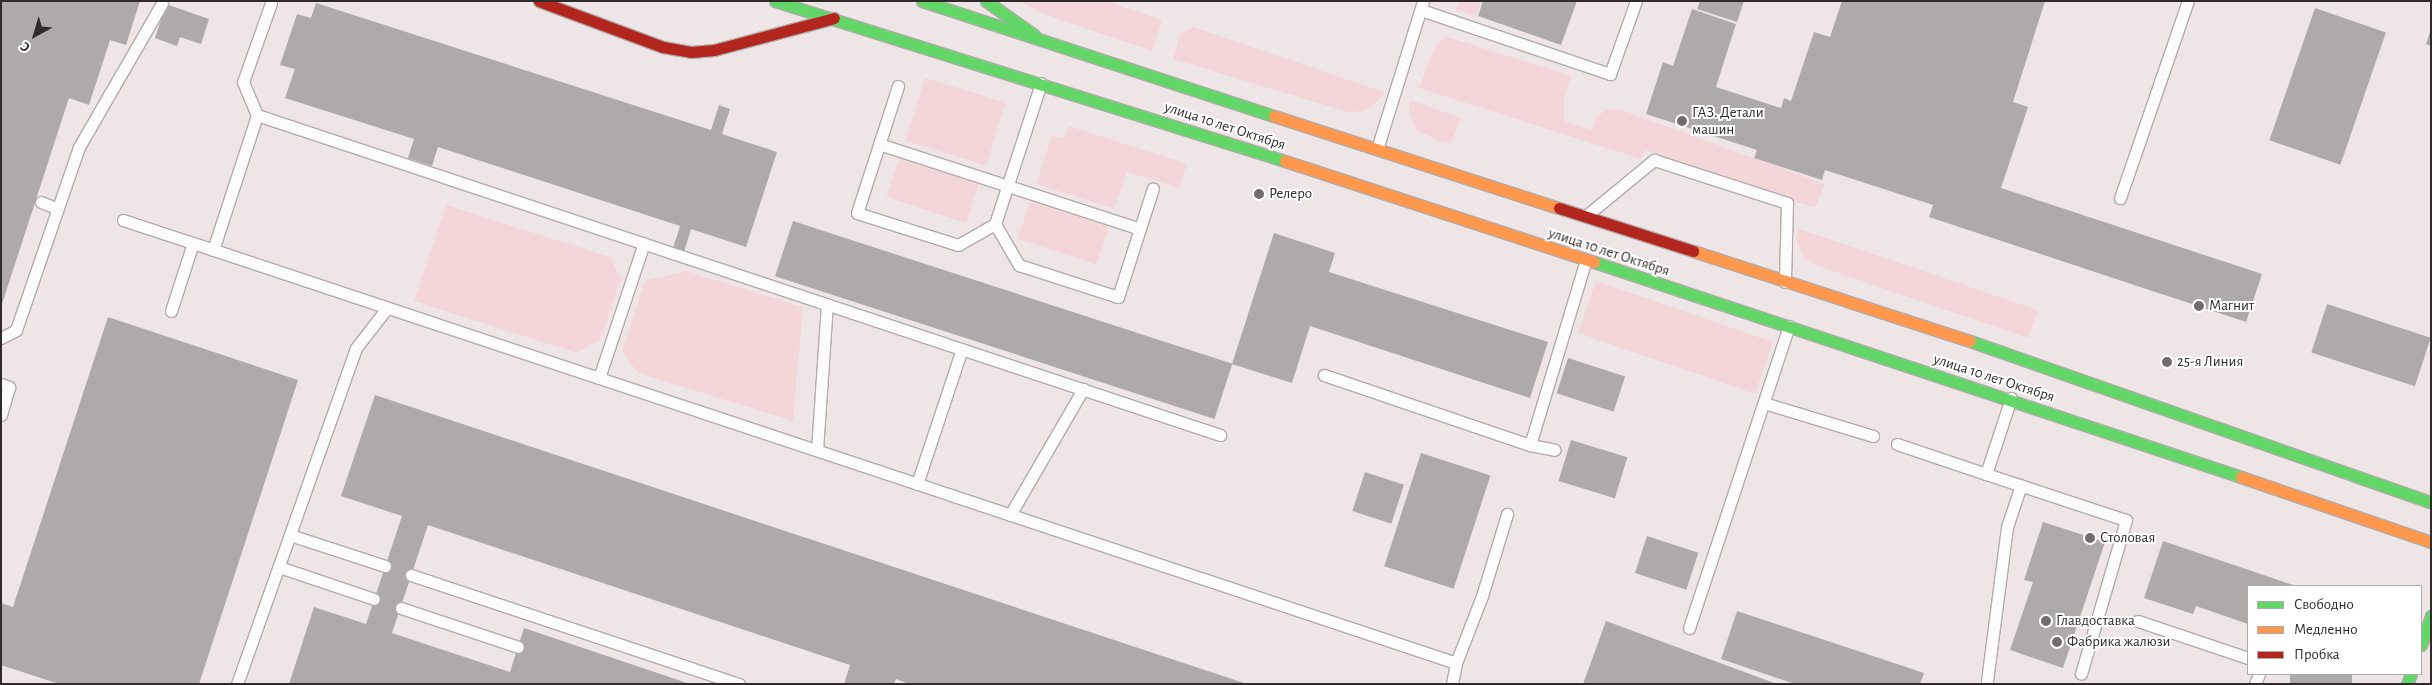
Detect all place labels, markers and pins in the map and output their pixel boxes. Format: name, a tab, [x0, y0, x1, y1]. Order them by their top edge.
place label: ГАЗ. Детали машин	[1692, 103, 1764, 138]
marker: ГАЗ. Детали машин	[1676, 115, 1688, 127]
place label: Релеро	[1269, 185, 1312, 203]
marker: Релеро	[1253, 188, 1265, 200]
place label: Магнит	[2209, 297, 2254, 315]
marker: Магнит	[2193, 300, 2205, 312]
place label: 25-я Линия	[2177, 353, 2243, 371]
marker: 25-я Линия	[2161, 356, 2173, 368]
place label: Столовая	[2100, 529, 2155, 547]
marker: Столовая	[2084, 532, 2096, 544]
place label: Главдоставка	[2056, 612, 2135, 630]
marker: Главдоставка	[2040, 615, 2052, 627]
place label: Фабрика жалюзи	[2067, 633, 2170, 651]
marker: Фабрика жалюзи	[2051, 636, 2063, 648]

